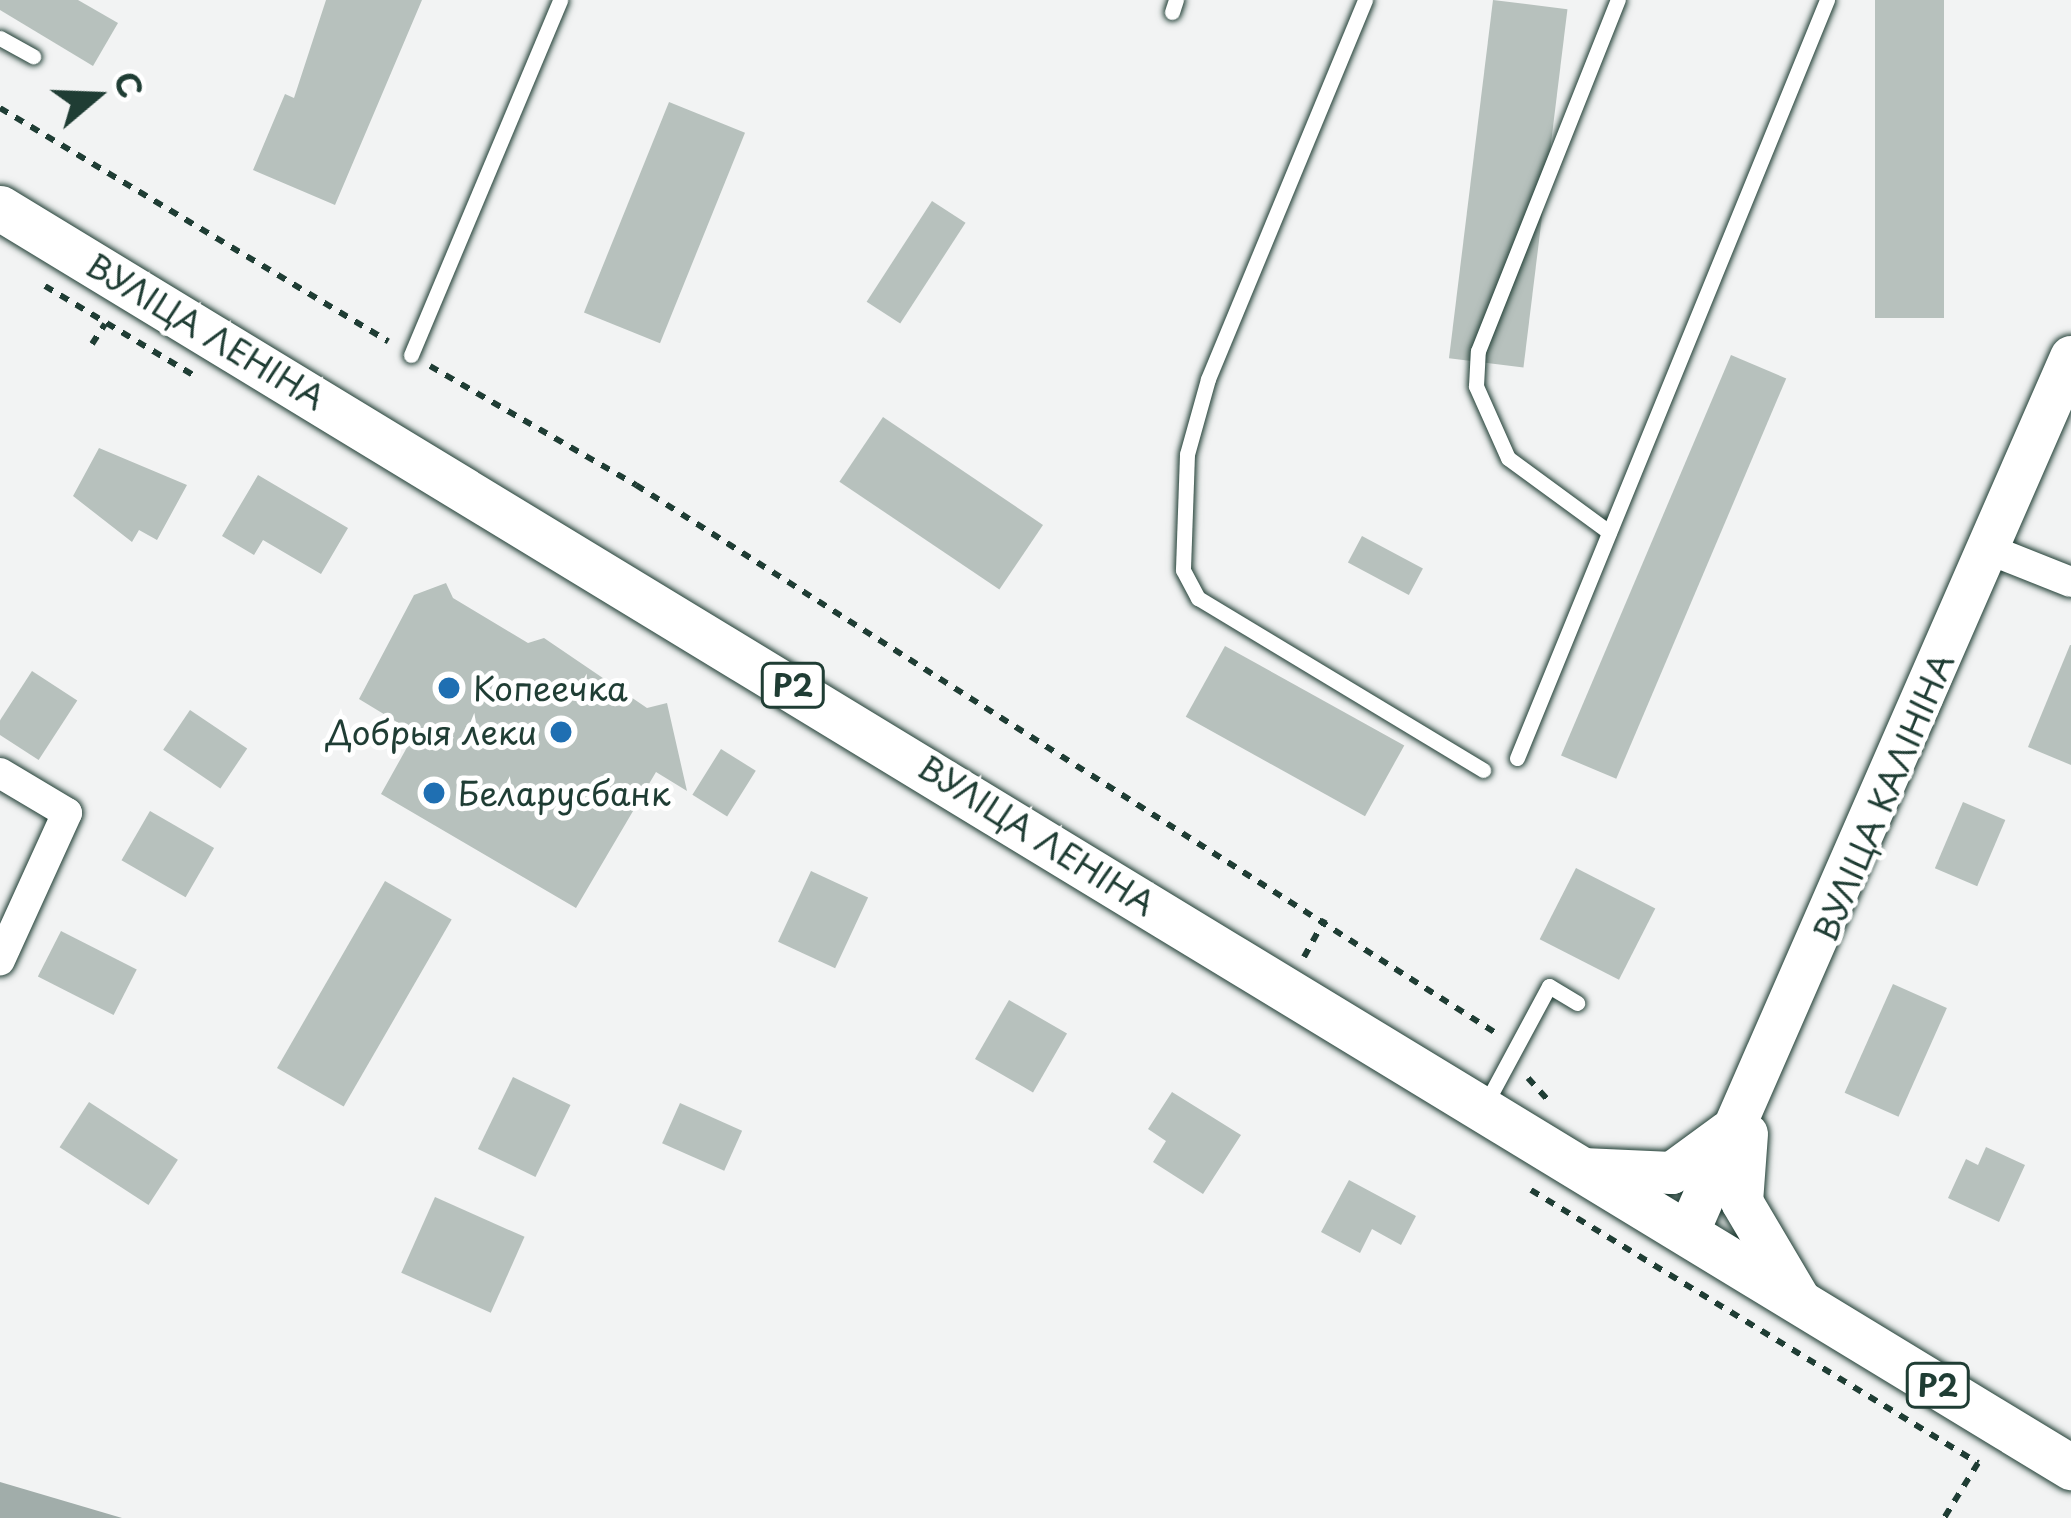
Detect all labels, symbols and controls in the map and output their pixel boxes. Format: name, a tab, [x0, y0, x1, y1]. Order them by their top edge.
north arrow	[36, 36, 156, 156]
text: С	[102, 64, 158, 104]
street label: ВУЛІЦА ЛЕНІНА	[79, 244, 333, 418]
street label: ВУЛІЦА КАЛІНІНА	[1805, 648, 1961, 946]
road number: Р2	[760, 661, 826, 709]
place label: Копеечка	[473, 668, 628, 708]
marker: Копеечка	[436, 675, 462, 701]
place label: Добрыя леки	[327, 712, 537, 752]
marker: Добрыя леки	[548, 719, 574, 745]
street label: ВУЛІЦА ЛЕНІНА	[911, 746, 1163, 924]
place label: Беларусбанк	[458, 773, 671, 813]
marker: Беларусбанк	[421, 780, 447, 806]
road number: Р2	[1905, 1361, 1971, 1409]

